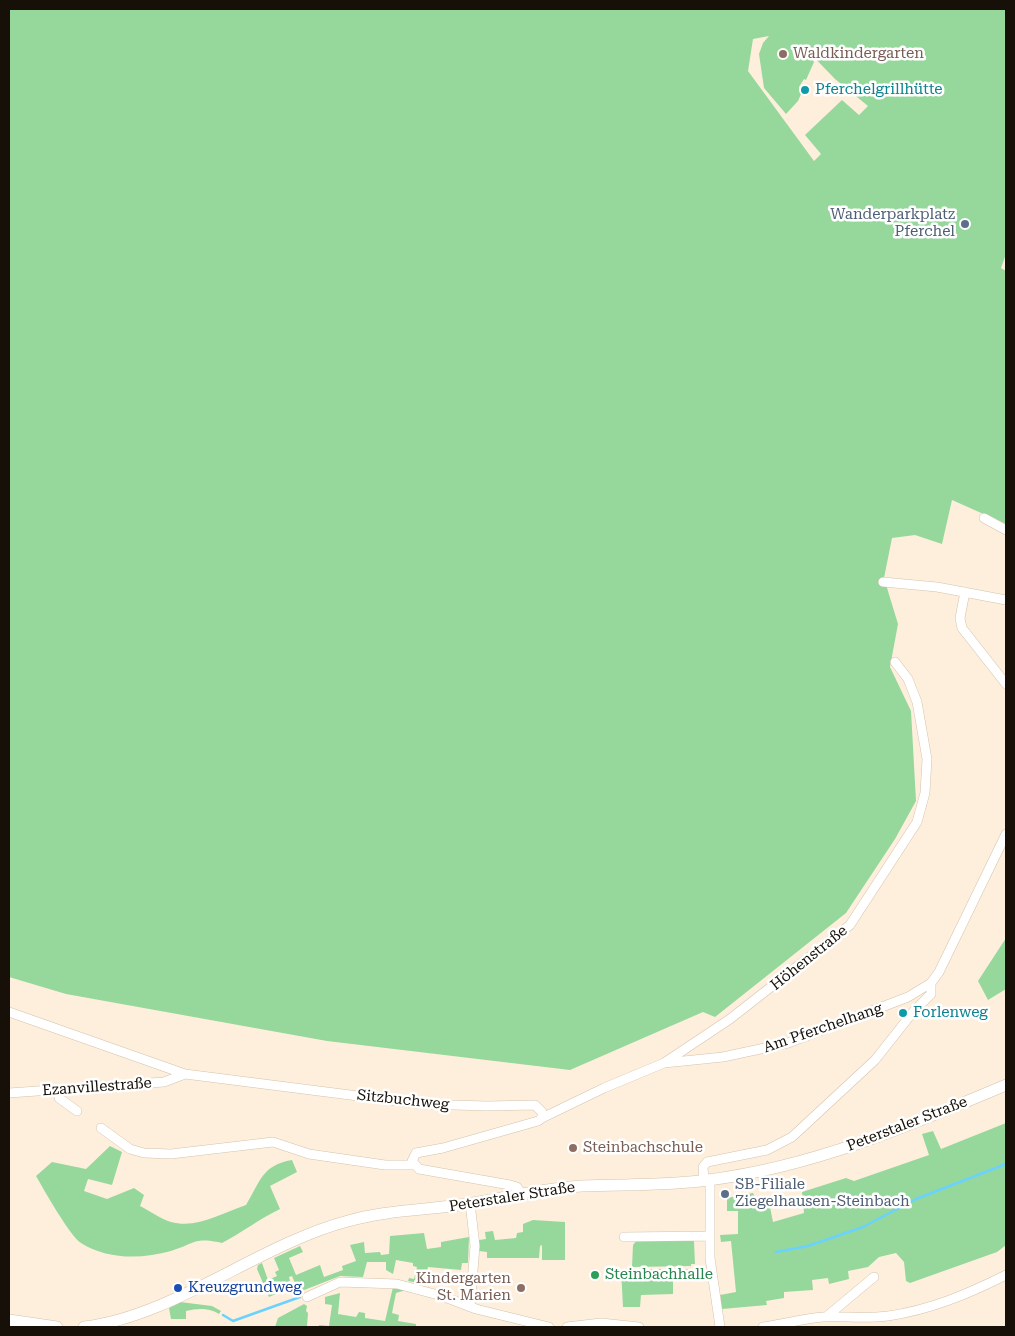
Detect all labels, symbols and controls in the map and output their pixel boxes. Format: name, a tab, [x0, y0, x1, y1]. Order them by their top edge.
place label: Waldkindergarten	[793, 45, 924, 63]
marker: Waldkindergarten	[777, 48, 789, 60]
place label: Pferchelgrillhütte	[815, 81, 943, 99]
marker: Pferchelgrillhütte	[799, 84, 811, 96]
place label: Wanderparkplatz Pferchel	[830, 206, 955, 241]
marker: Wanderparkplatz Pferchel	[959, 218, 971, 230]
street label: Höhenstraße	[767, 922, 851, 994]
street label: Am Pferchelhang	[761, 999, 885, 1057]
place label: Forlenweg	[913, 1004, 988, 1022]
marker: Forlenweg	[897, 1007, 909, 1019]
street label: Ezanvillestraße	[42, 1074, 152, 1100]
street label: Sitzbuchweg	[356, 1086, 450, 1114]
street label: Peterstaler Straße	[844, 1093, 970, 1155]
place label: Steinbachschule	[583, 1139, 703, 1157]
marker: Steinbachschule	[567, 1142, 579, 1154]
place label: SB-Filiale Ziegelhausen-Steinbach	[735, 1176, 910, 1211]
street label: Peterstaler Straße	[448, 1178, 576, 1216]
marker: SB-Filiale Ziegelhausen-Steinbach	[719, 1188, 731, 1200]
place label: Steinbachhalle	[605, 1266, 713, 1284]
marker: Steinbachhalle	[589, 1269, 601, 1281]
place label: Kindergarten St. Marien	[416, 1270, 511, 1305]
place label: Kreuzgrundweg	[188, 1279, 302, 1297]
marker: Kreuzgrundweg	[172, 1282, 184, 1294]
marker: Kindergarten St. Marien	[515, 1282, 527, 1294]

